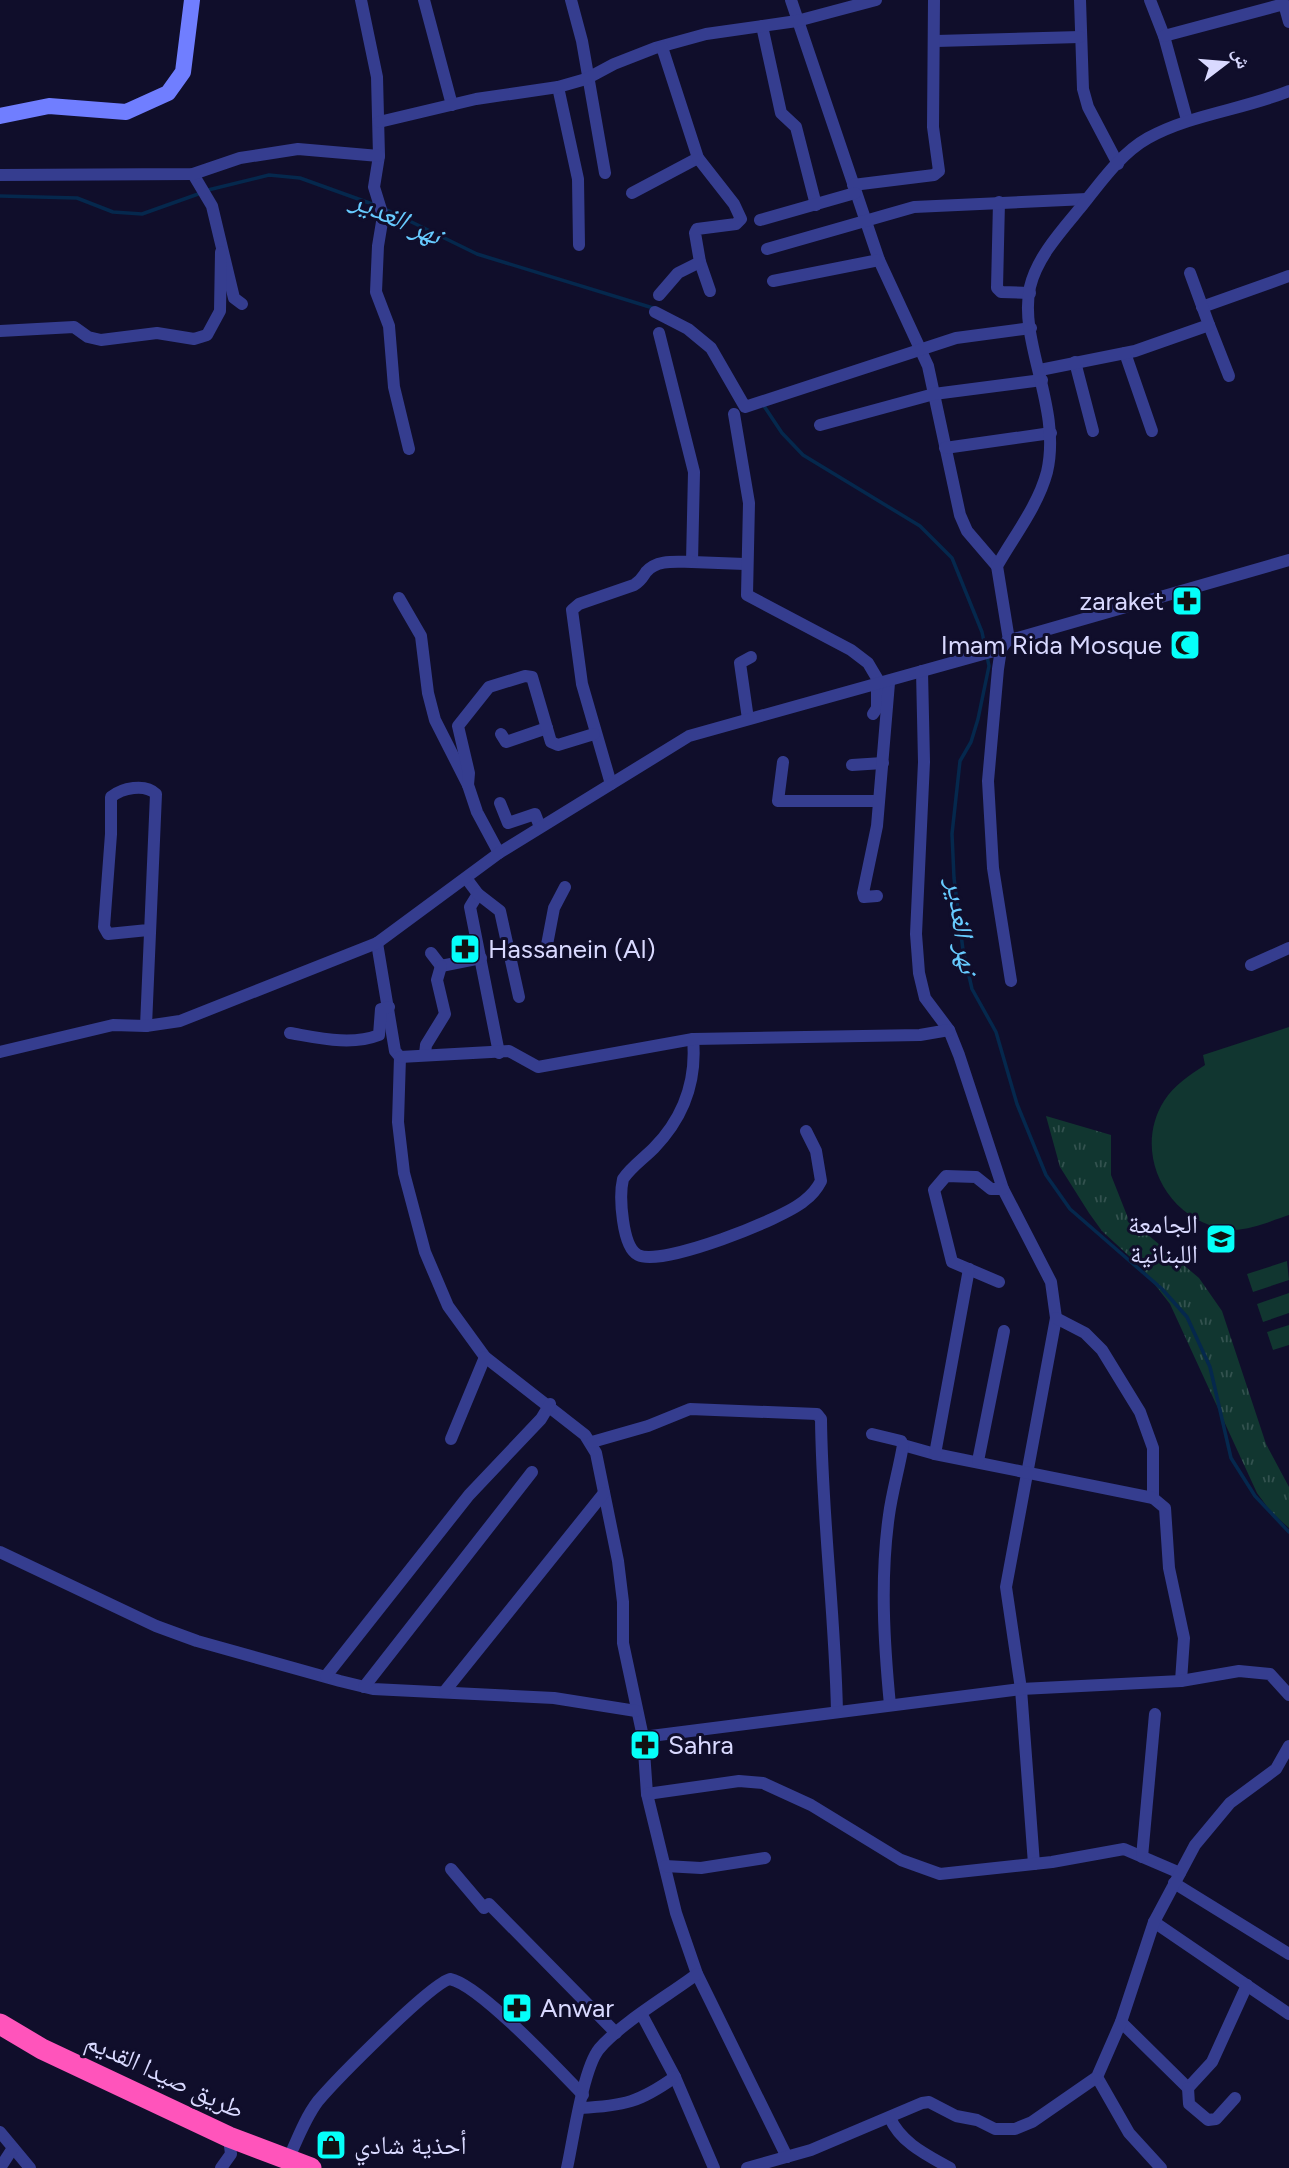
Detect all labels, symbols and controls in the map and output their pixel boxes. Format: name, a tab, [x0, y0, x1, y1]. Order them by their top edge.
north arrow	[1191, 28, 1261, 98]
text: ش	[1228, 46, 1256, 71]
water label: نهر الغدير	[345, 181, 451, 254]
pharmacy icon: zaraket	[1170, 584, 1204, 618]
place label: zaraket	[1080, 585, 1164, 617]
mosque icon: Imam Rida Mosque	[1168, 628, 1202, 662]
place label: Imam Rida Mosque	[941, 629, 1162, 661]
water label: نهر الغدير	[939, 875, 987, 979]
pharmacy icon: Hassanein (Al)	[448, 932, 482, 966]
place label: Hassanein (Al)	[488, 933, 656, 965]
place label: الجامعة اللبنانية	[1128, 1208, 1198, 1270]
school or university icon: الجامعة اللبنانية	[1204, 1222, 1238, 1256]
pharmacy icon: Sahra	[628, 1728, 662, 1762]
place label: Sahra	[668, 1729, 734, 1761]
pharmacy icon: Anwar	[500, 1991, 534, 2025]
place label: Anwar	[540, 1992, 614, 2024]
street label: طريق صيدا القديم	[80, 2024, 249, 2127]
shop icon: أحذية شادي	[314, 2128, 348, 2162]
place label: أحذية شادي	[354, 2129, 467, 2166]

